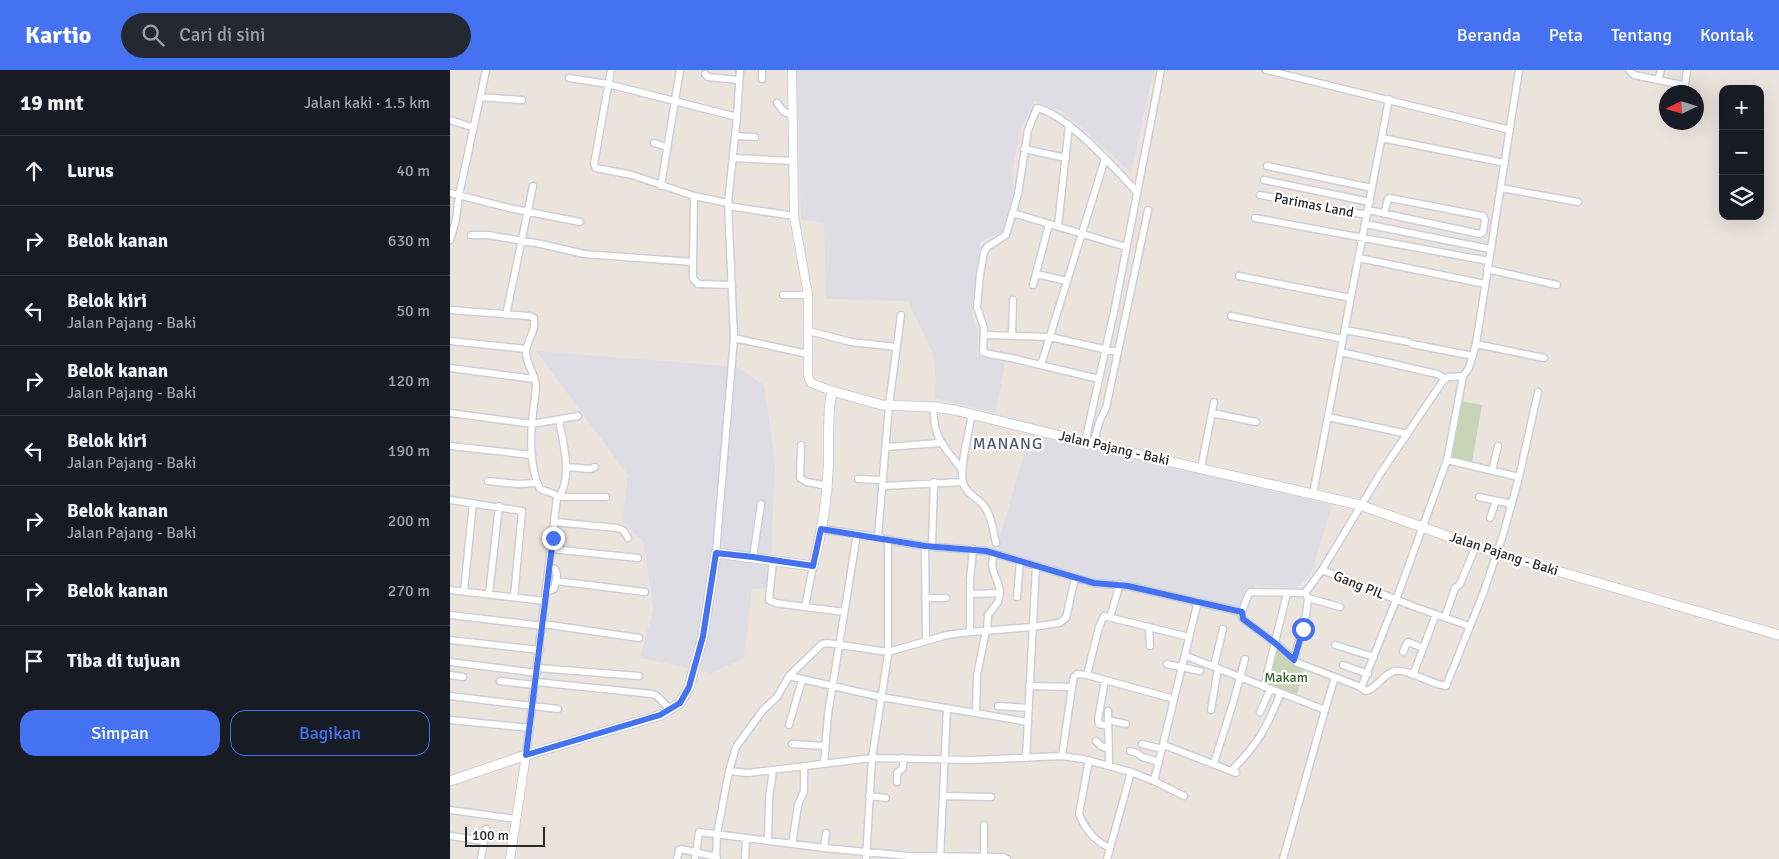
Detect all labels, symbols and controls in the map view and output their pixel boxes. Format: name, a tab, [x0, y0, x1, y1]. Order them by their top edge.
search box	[121, 13, 471, 58]
text: Kartio	[25, 20, 91, 50]
icon: search	[139, 21, 167, 49]
text: Cari di sini	[179, 23, 265, 47]
text: Beranda	[1457, 24, 1521, 46]
text: Peta	[1549, 24, 1583, 46]
text: Tentang	[1611, 24, 1672, 46]
text: Kontak	[1700, 24, 1754, 46]
north arrow	[1659, 85, 1704, 130]
map controls	[1719, 85, 1764, 220]
button: +	[1719, 85, 1764, 130]
text: 19 mnt	[20, 90, 84, 116]
text: Jalan kaki · 1.5 km	[304, 93, 430, 113]
button: −	[1719, 130, 1764, 175]
icon: ahead	[20, 157, 48, 185]
text: Lurus	[67, 159, 114, 183]
text: 40 m	[396, 161, 430, 181]
button: layers	[1719, 175, 1764, 220]
street label: Parimas Land	[1273, 189, 1355, 221]
icon: right	[20, 227, 48, 255]
text: Belok kanan	[67, 229, 168, 253]
text: 630 m	[388, 231, 430, 251]
text: Belok kiri	[67, 289, 147, 313]
icon: left	[20, 297, 48, 325]
text: 50 m	[396, 301, 430, 321]
text: Jalan Pajang - Baki	[67, 313, 196, 333]
text: Belok kanan	[67, 359, 168, 383]
icon: right	[20, 367, 48, 395]
text: 120 m	[388, 371, 430, 391]
text: Jalan Pajang - Baki	[67, 383, 196, 403]
street label: Jalan Pajang - Baki	[1057, 427, 1171, 469]
text: Belok kiri	[67, 429, 147, 453]
district label: MANANG	[973, 434, 1043, 454]
icon: left	[20, 437, 48, 465]
text: 190 m	[388, 441, 430, 461]
text: Jalan Pajang - Baki	[67, 453, 196, 473]
text: Belok kanan	[67, 499, 168, 523]
icon: right	[20, 507, 48, 535]
text: 200 m	[388, 511, 430, 531]
text: Jalan Pajang - Baki	[67, 523, 196, 543]
route end	[542, 527, 565, 550]
street label: Jalan Pajang - Baki	[1448, 528, 1560, 580]
street label: Gang PIL	[1331, 567, 1387, 603]
icon: right	[20, 577, 48, 605]
text: Belok kanan	[67, 579, 168, 603]
text: 270 m	[388, 581, 430, 601]
route start	[1292, 618, 1315, 641]
icon: arrive	[20, 647, 48, 675]
text: Tiba di tujuan	[67, 649, 180, 673]
park label: Makam	[1264, 669, 1308, 686]
button: Simpan	[20, 710, 220, 756]
button: Bagikan	[230, 710, 430, 756]
scale bar	[465, 824, 545, 847]
text: 100 m	[472, 827, 509, 844]

